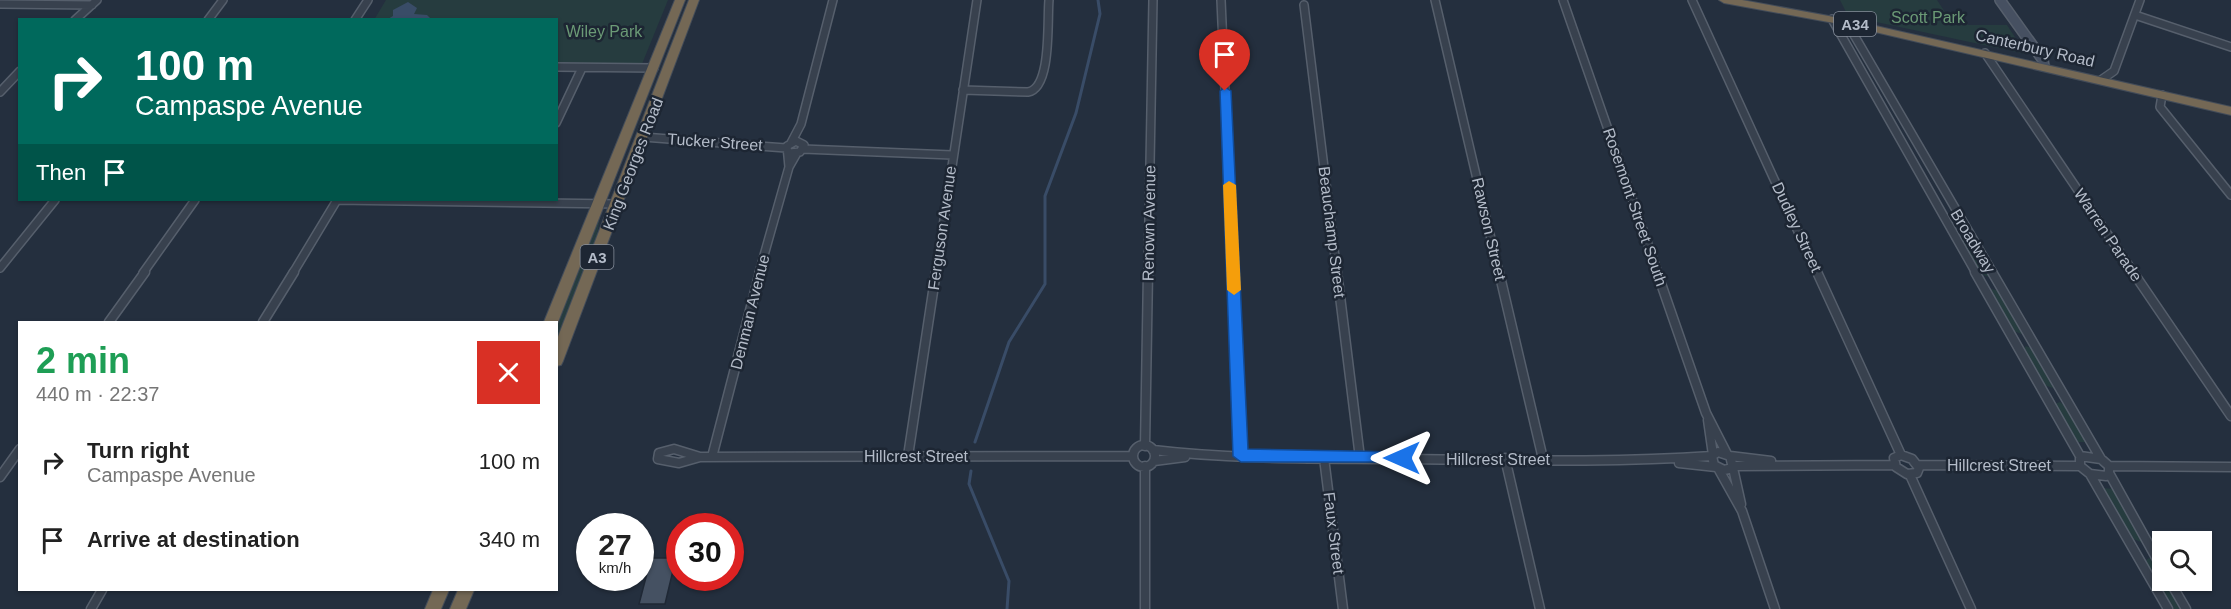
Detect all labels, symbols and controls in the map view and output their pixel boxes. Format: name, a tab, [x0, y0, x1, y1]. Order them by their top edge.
park label: Scott Park	[1891, 9, 1966, 26]
road number: A34	[1834, 12, 1876, 36]
park label: Wiley Park	[566, 23, 643, 40]
street label: Canterbury Road	[1974, 26, 2096, 70]
pin	[1199, 29, 1250, 91]
icon: arrive	[1208, 38, 1241, 71]
icon: right	[36, 42, 114, 120]
text: 100 m	[135, 42, 254, 89]
text: Campaspe Avenue	[135, 91, 363, 121]
street label: King Georges Road	[600, 95, 666, 233]
street label: Rosemont Street South	[1600, 126, 1670, 288]
street label: Tucker Street	[667, 130, 764, 154]
icon: arrive	[98, 156, 131, 189]
text: Then	[36, 160, 86, 185]
street label: Ferguson Avenue	[925, 165, 959, 291]
street label: Renown Avenue	[1139, 165, 1159, 281]
street label: Beauchamp Street	[1315, 165, 1349, 299]
street label: Rawson Street	[1469, 176, 1509, 283]
street label: Dudley Street	[1769, 179, 1825, 275]
street label: Warren Parade	[2071, 186, 2145, 285]
street label: Broadway	[1947, 206, 1999, 276]
road number: A3	[580, 245, 614, 269]
street label: Denman Avenue	[727, 253, 773, 371]
text: 2 min	[36, 340, 130, 381]
button: close	[477, 341, 540, 404]
text: 440 m · 22:37	[36, 383, 159, 405]
position arrow	[1370, 426, 1434, 490]
text: Turn right	[87, 438, 189, 463]
icon: right	[36, 446, 69, 479]
street label: Hillcrest Street	[864, 448, 969, 465]
text: 100 m	[479, 449, 540, 474]
street label: Hillcrest Street	[1446, 451, 1551, 468]
street label: Hillcrest Street	[1947, 457, 2052, 474]
text: Campaspe Avenue	[87, 464, 256, 486]
street label: Faux Street	[1321, 491, 1348, 576]
speed limit sign: 30	[666, 513, 744, 591]
icon: arrive	[36, 524, 69, 557]
text: Arrive at destination	[87, 527, 300, 552]
text: 340 m	[479, 527, 540, 552]
text: 27	[598, 528, 632, 561]
map controls	[2152, 531, 2212, 591]
button: search	[2152, 531, 2212, 591]
text: km/h	[599, 559, 631, 576]

